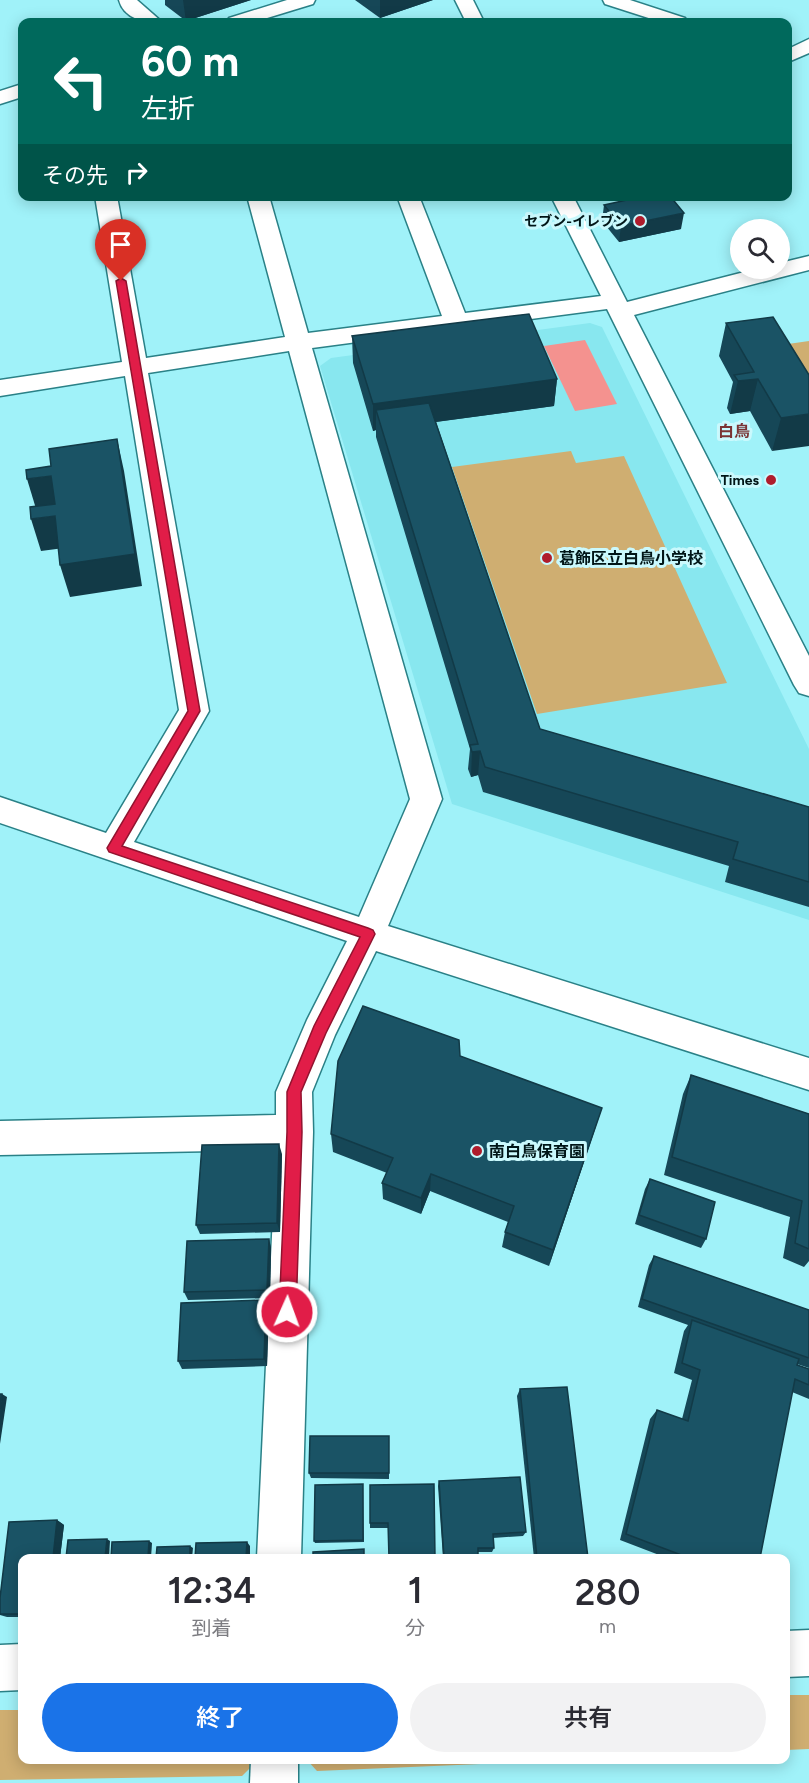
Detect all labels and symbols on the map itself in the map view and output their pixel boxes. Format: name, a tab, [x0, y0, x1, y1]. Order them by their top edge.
place label: セブン-イレブン	[524, 213, 628, 230]
marker: セブン-イレブン	[633, 214, 647, 228]
pin	[95, 219, 146, 281]
district label: 白鳥	[718, 422, 750, 441]
place label: Times	[721, 472, 759, 489]
marker: Times	[764, 473, 778, 487]
place label: 葛飾区立白鳥小学校	[559, 549, 703, 568]
marker: 葛飾区立白鳥小学校	[540, 551, 554, 565]
place label: 南白鳥保育園	[489, 1142, 585, 1161]
marker: 南白鳥保育園	[470, 1144, 484, 1158]
position arrow	[255, 1280, 319, 1344]

